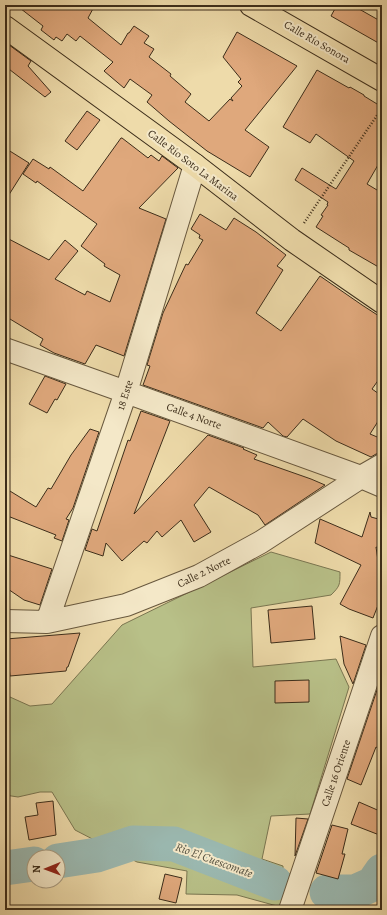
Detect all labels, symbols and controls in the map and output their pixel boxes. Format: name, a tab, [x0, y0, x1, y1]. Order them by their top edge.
street label: Calle Río Sonora	[281, 17, 353, 67]
street label: Calle Río Soto La Marina	[145, 126, 242, 205]
street label: 18 Este	[113, 378, 137, 412]
street label: Calle 4 Norte	[164, 399, 224, 433]
street label: Calle 2 Norte	[175, 553, 233, 591]
street label: Calle 16 Oriente	[318, 737, 355, 809]
water label: Rio El Cuescomate	[173, 839, 255, 882]
north arrow	[26, 849, 66, 889]
text: N	[29, 865, 44, 873]

